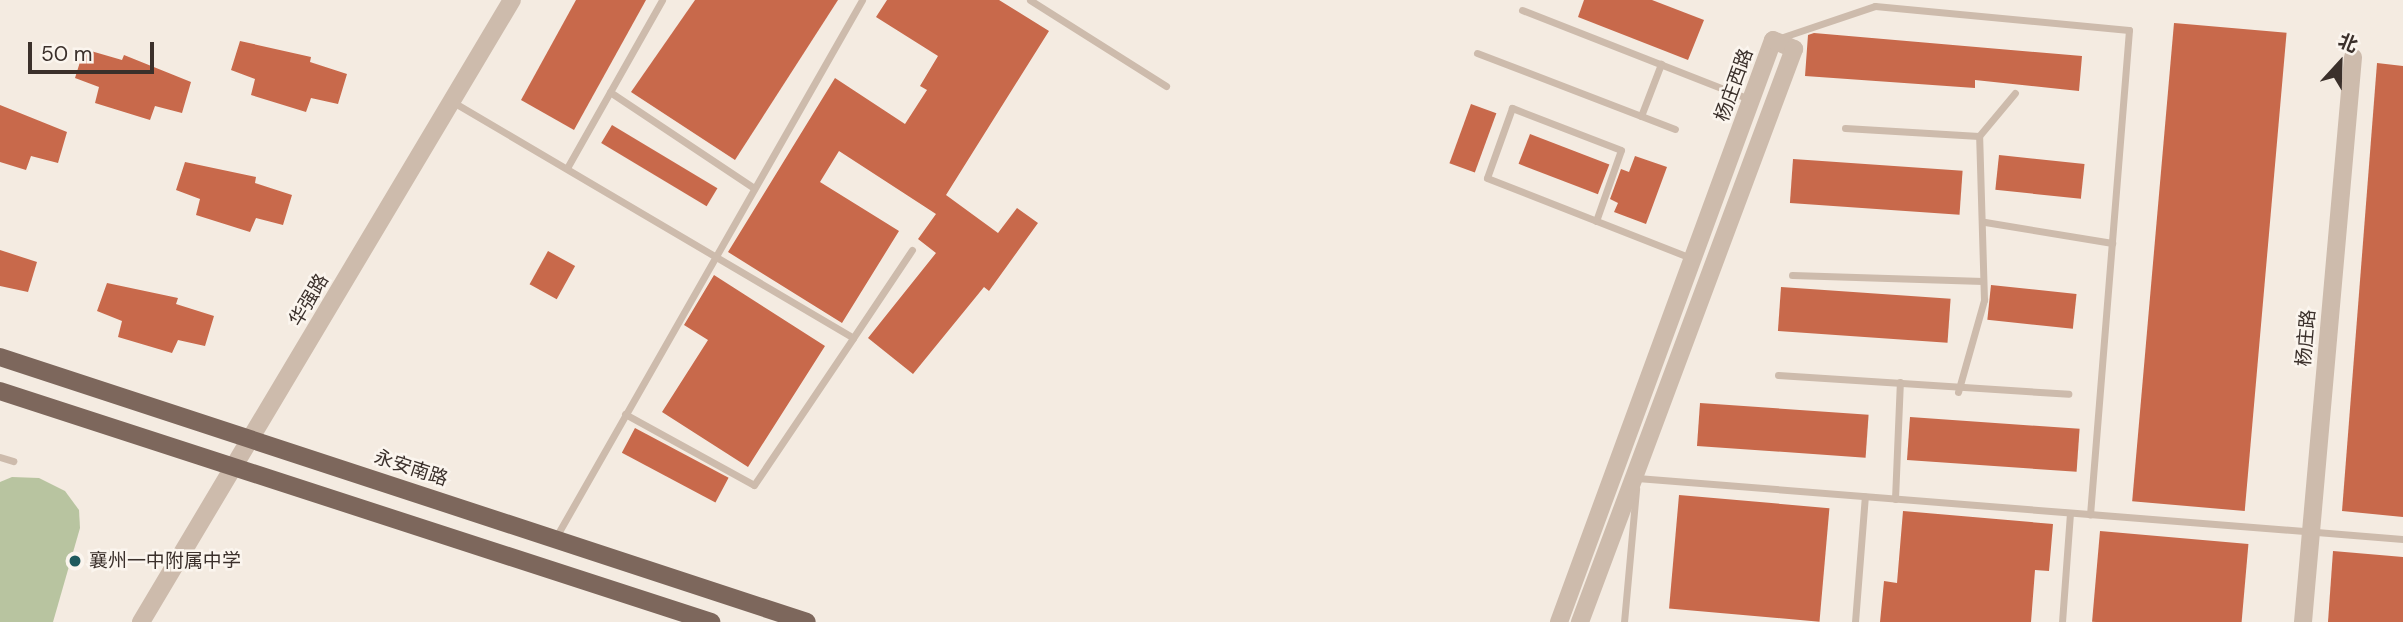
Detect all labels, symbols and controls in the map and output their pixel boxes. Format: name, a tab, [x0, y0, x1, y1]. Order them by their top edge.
scale bar	[32, 28, 158, 72]
north arrow	[2305, 28, 2375, 98]
text: 北	[2335, 28, 2362, 58]
text: 50 m	[41, 40, 92, 68]
street label: 杨庄西路	[1710, 45, 1758, 125]
street label: 华强路	[285, 270, 333, 330]
street label: 杨庄路	[2292, 309, 2320, 367]
street label: 永安南路	[371, 445, 451, 491]
place label: 襄州一中附属中学	[89, 550, 241, 572]
marker: 襄州一中附属中学	[67, 553, 83, 569]

